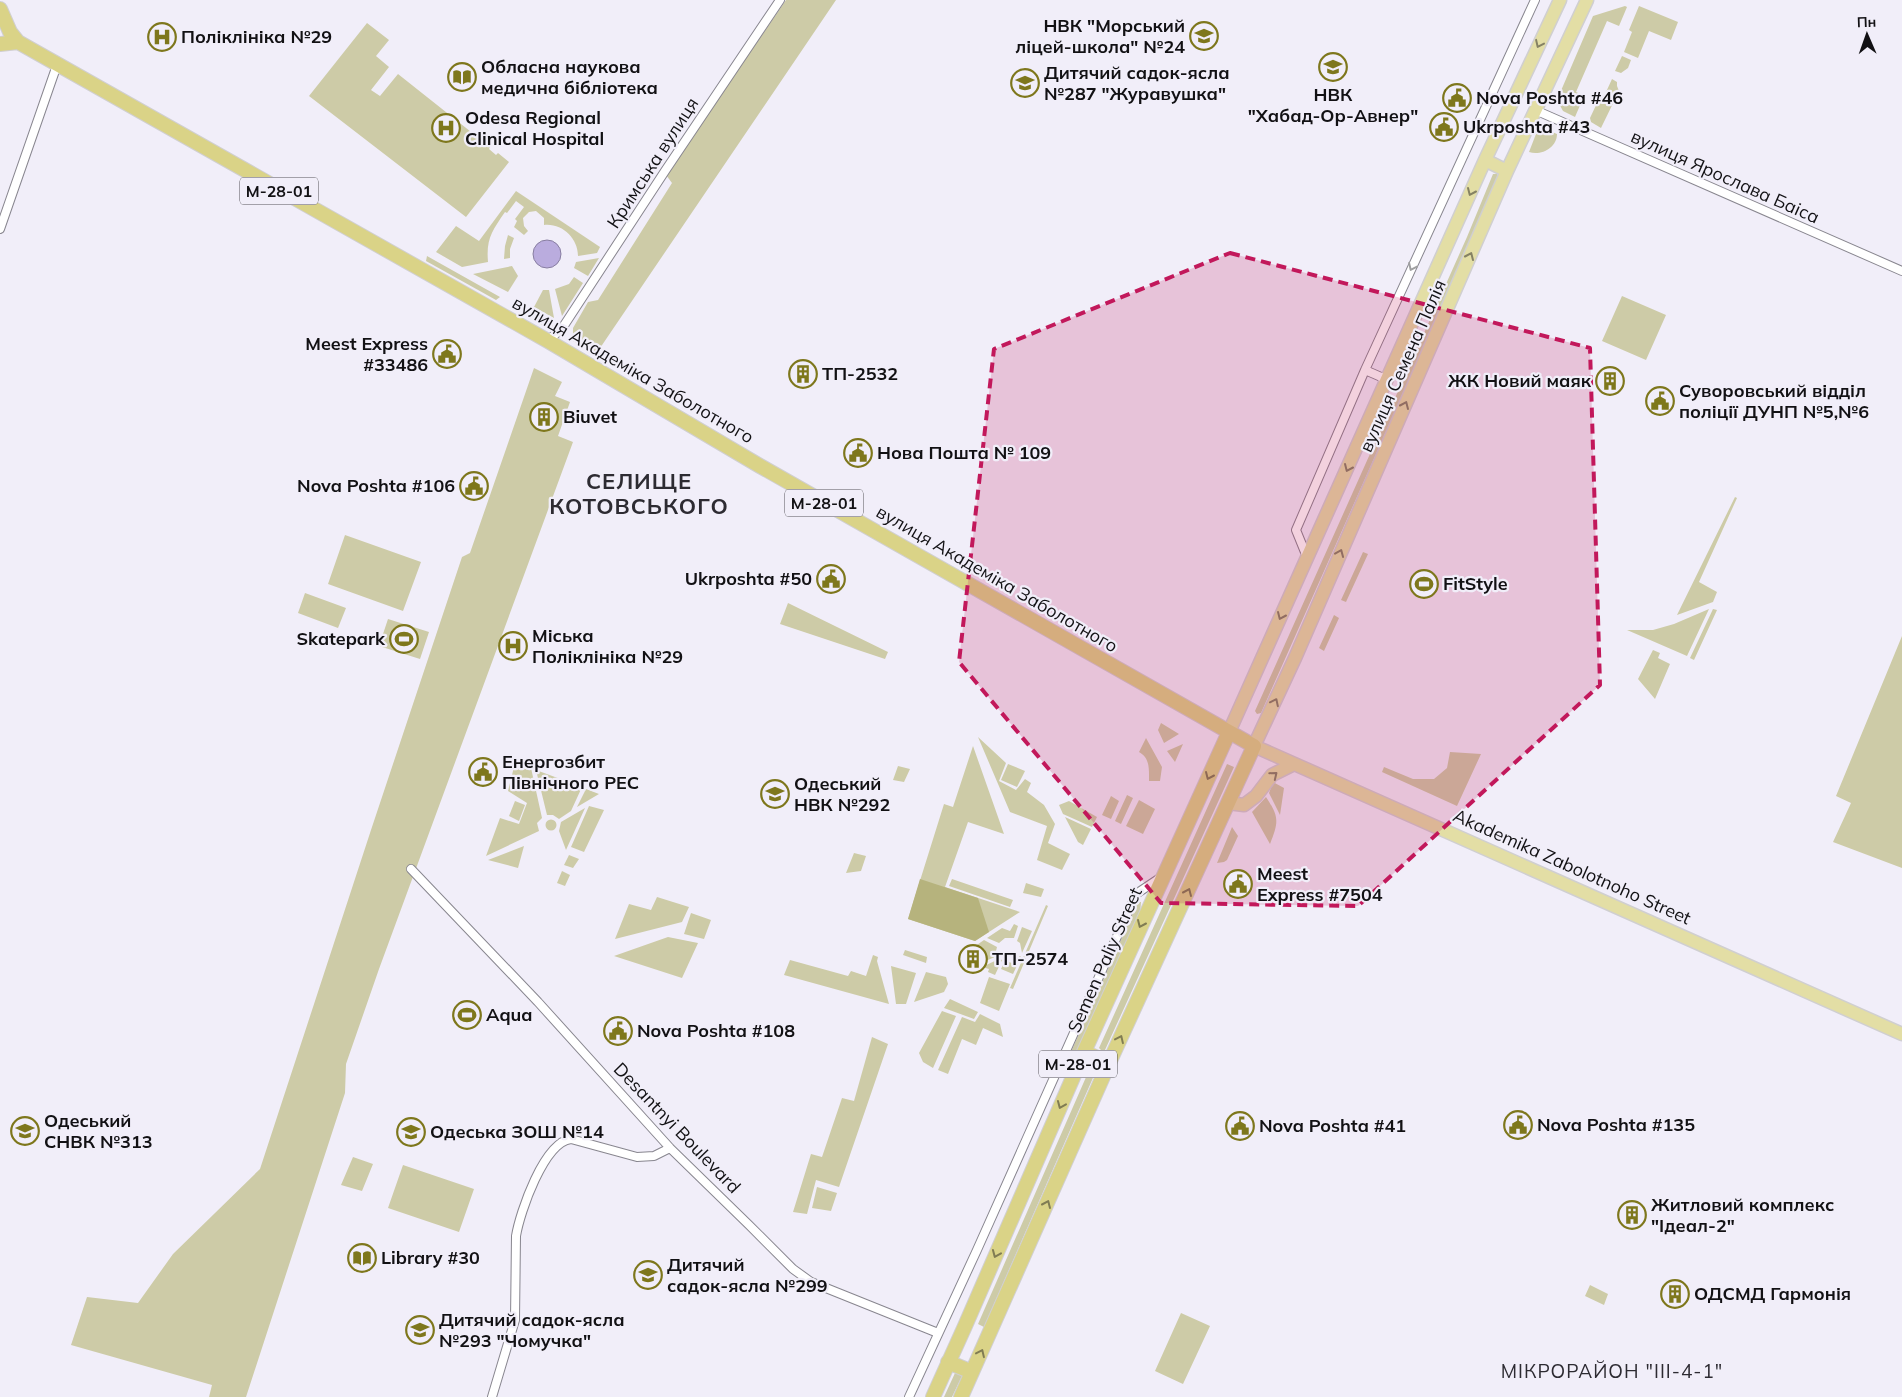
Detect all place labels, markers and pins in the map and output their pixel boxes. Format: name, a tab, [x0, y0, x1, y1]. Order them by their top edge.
place label: НВК "Морський ліцей-школа" №24	[1015, 14, 1185, 58]
school or university icon: НВК "Морський ліцей-школа" №24	[1189, 21, 1219, 51]
hospital icon: Поліклініка №29	[147, 22, 177, 52]
place label: Поліклініка №29	[181, 25, 332, 48]
school or university icon: НВК "Хабад-Ор-Авнер"	[1318, 52, 1348, 82]
place label: Обласна наукова медична бібліотека	[481, 55, 658, 99]
place label: Дитячий садок-ясла №287 "Журавушка"	[1044, 61, 1230, 105]
library icon: Обласна наукова медична бібліотека	[447, 62, 477, 92]
school or university icon: Дитячий садок-ясла №287 "Журавушка"	[1010, 68, 1040, 98]
place label: НВК "Хабад-Ор-Авнер"	[1248, 83, 1418, 127]
public building icon: Nova Poshta #46	[1442, 83, 1472, 113]
place label: Nova Poshta #46	[1476, 86, 1623, 109]
place label: Odesa Regional Clinical Hospital	[465, 106, 604, 150]
public building icon: Ukrposhta #43	[1429, 112, 1459, 142]
hospital icon: Odesa Regional Clinical Hospital	[431, 113, 461, 143]
place label: Ukrposhta #43	[1463, 115, 1590, 138]
place label: Meest Express #33486	[305, 332, 428, 376]
public building icon: Meest Express #33486	[432, 339, 462, 369]
building icon: ТП-2532	[788, 359, 818, 389]
place label: ТП-2532	[822, 362, 898, 385]
building icon: ЖК Новий маяк	[1595, 366, 1625, 396]
place label: ЖК Новий маяк	[1448, 369, 1592, 392]
place label: Суворовський відділ поліції ДУНП №5,№6	[1679, 379, 1869, 423]
public building icon: Суворовський відділ поліції ДУНП №5,№6	[1645, 386, 1675, 416]
building icon: Biuvet	[529, 402, 559, 432]
place label: Biuvet	[563, 405, 617, 428]
public building icon: Нова Пошта № 109	[843, 438, 873, 468]
place label: Нова Пошта № 109	[877, 441, 1051, 464]
public building icon: Nova Poshta #106	[459, 471, 489, 501]
place label: Nova Poshta #106	[297, 474, 455, 497]
public building icon: Ukrposhta #50	[816, 564, 846, 594]
place label: Ukrposhta #50	[685, 567, 812, 590]
sports icon: FitStyle	[1409, 569, 1439, 599]
place label: FitStyle	[1443, 572, 1508, 595]
sports icon: Skatepark	[389, 624, 419, 654]
place label: Міська Поліклініка №29	[532, 624, 683, 668]
place label: Skatepark	[296, 627, 386, 650]
hospital icon: Міська Поліклініка №29	[498, 631, 528, 661]
place label: Енергозбит Північного РЕС	[502, 750, 639, 794]
public building icon: Енергозбит Північного РЕС	[468, 757, 498, 787]
place label: Одеський НВК №292	[794, 772, 890, 816]
school or university icon: Одеський НВК №292	[760, 779, 790, 809]
place label: Meest Express #7504	[1257, 862, 1383, 906]
public building icon: Meest Express #7504	[1223, 869, 1253, 899]
building icon: ТП-2574	[958, 944, 988, 974]
place label: ТП-2574	[992, 947, 1068, 970]
sports icon: Aqua	[452, 1000, 482, 1030]
place label: Aqua	[486, 1003, 532, 1026]
public building icon: Nova Poshta #108	[603, 1016, 633, 1046]
place label: Nova Poshta #108	[637, 1019, 795, 1042]
place label: Одеський СНВК №313	[44, 1109, 153, 1153]
public building icon: Nova Poshta #135	[1503, 1110, 1533, 1140]
public building icon: Nova Poshta #41	[1225, 1111, 1255, 1141]
place label: Nova Poshta #135	[1537, 1113, 1695, 1136]
place label: Nova Poshta #41	[1259, 1114, 1406, 1137]
school or university icon: Одеський СНВК №313	[10, 1116, 40, 1146]
school or university icon: Одеська ЗОШ №14	[396, 1117, 426, 1147]
place label: Одеська ЗОШ №14	[430, 1120, 604, 1143]
place label: Житловий комплекс "Ідеал-2"	[1651, 1193, 1834, 1237]
building icon: Житловий комплекс "Ідеал-2"	[1617, 1200, 1647, 1230]
library icon: Library #30	[347, 1243, 377, 1273]
place label: Library #30	[381, 1246, 480, 1269]
place label: Дитячий садок-ясла №299	[667, 1253, 828, 1297]
school or university icon: Дитячий садок-ясла №299	[633, 1260, 663, 1290]
building icon: ОДСМД Гармонія	[1660, 1279, 1690, 1309]
place label: ОДСМД Гармонія	[1694, 1282, 1851, 1305]
place label: Дитячий садок-ясла №293 "Чомучка"	[439, 1308, 625, 1352]
school or university icon: Дитячий садок-ясла №293 "Чомучка"	[405, 1315, 435, 1345]

